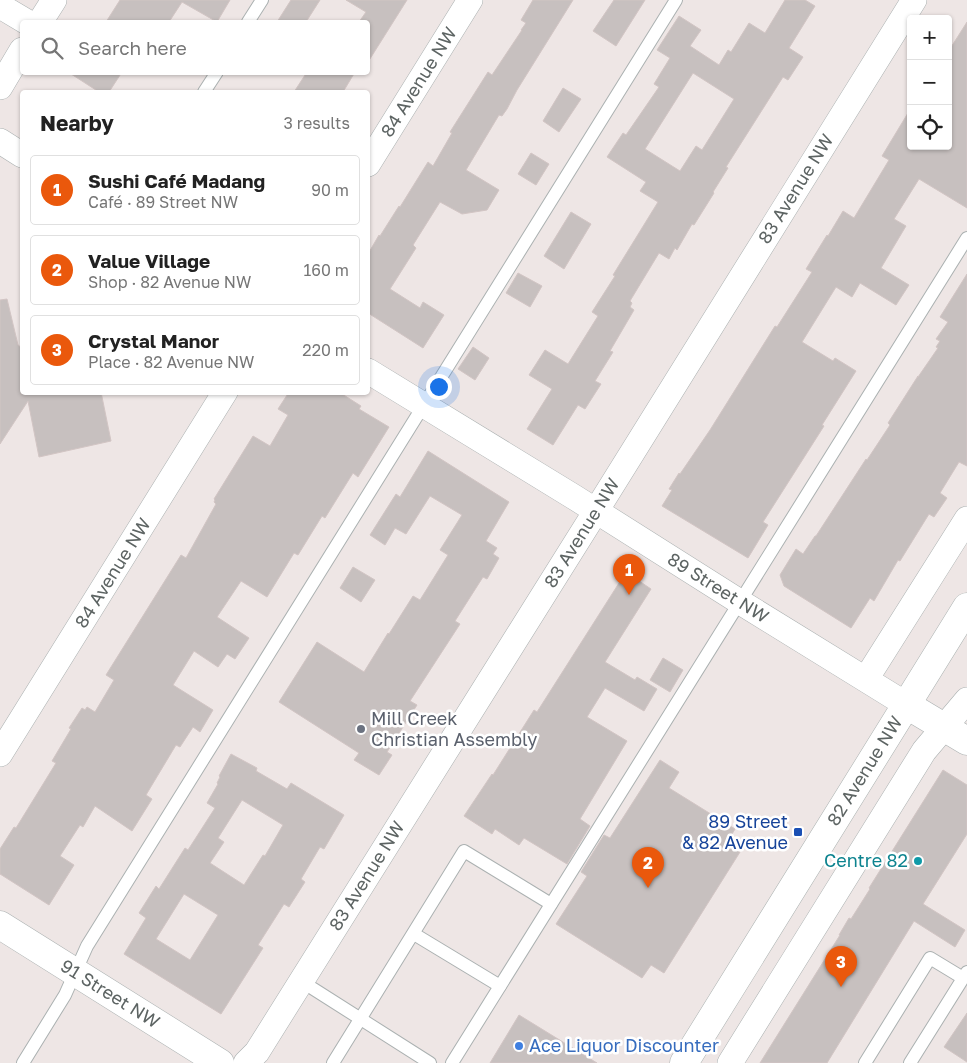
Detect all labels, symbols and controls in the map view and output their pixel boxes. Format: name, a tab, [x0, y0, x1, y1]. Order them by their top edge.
map controls	[907, 15, 952, 150]
button: +	[907, 15, 952, 60]
search box	[20, 20, 370, 75]
street label: 84 Avenue NW	[376, 22, 461, 141]
icon: search	[38, 34, 66, 62]
text: Search here	[78, 36, 187, 59]
button: −	[907, 60, 952, 105]
button: locate	[907, 105, 952, 150]
text: Nearby	[40, 110, 114, 136]
text: 3 results	[283, 113, 350, 133]
street label: 83 Avenue NW	[753, 130, 838, 247]
text: Sushi Café Madang	[88, 169, 265, 192]
text: 1	[53, 180, 61, 200]
text: 90 m	[311, 180, 349, 200]
text: Café · 89 Street NW	[88, 192, 238, 212]
text: Value Village	[88, 249, 210, 272]
text: 2	[52, 260, 62, 280]
text: 160 m	[303, 260, 349, 280]
text: Shop · 82 Avenue NW	[88, 272, 251, 292]
text: Crystal Manor	[88, 329, 219, 352]
text: 3	[52, 340, 62, 360]
text: 220 m	[302, 340, 349, 360]
text: Place · 82 Avenue NW	[88, 352, 254, 372]
your location	[426, 374, 452, 400]
street label: 83 Avenue NW	[539, 474, 624, 591]
street label: 84 Avenue NW	[70, 513, 155, 632]
street label: 89 Street NW	[664, 547, 773, 627]
pin: 1	[613, 554, 645, 595]
place label: Mill Creek Christian Assembly	[371, 707, 537, 750]
street label: 82 Avenue NW	[822, 712, 907, 829]
marker: Mill Creek Christian Assembly	[355, 723, 367, 735]
place label: 89 Street & 82 Avenue	[682, 810, 788, 853]
street label: 83 Avenue NW	[324, 817, 409, 934]
marker: 89 Street & 82 Avenue	[792, 826, 804, 838]
pin: 2	[632, 847, 664, 888]
place label: Centre 82	[824, 849, 908, 871]
marker: Centre 82	[912, 855, 924, 867]
pin: 3	[825, 946, 857, 987]
street label: 91 Street NW	[57, 954, 164, 1032]
place label: Ace Liquor Discounter	[529, 1034, 719, 1056]
marker: Ace Liquor Discounter	[513, 1040, 525, 1052]

